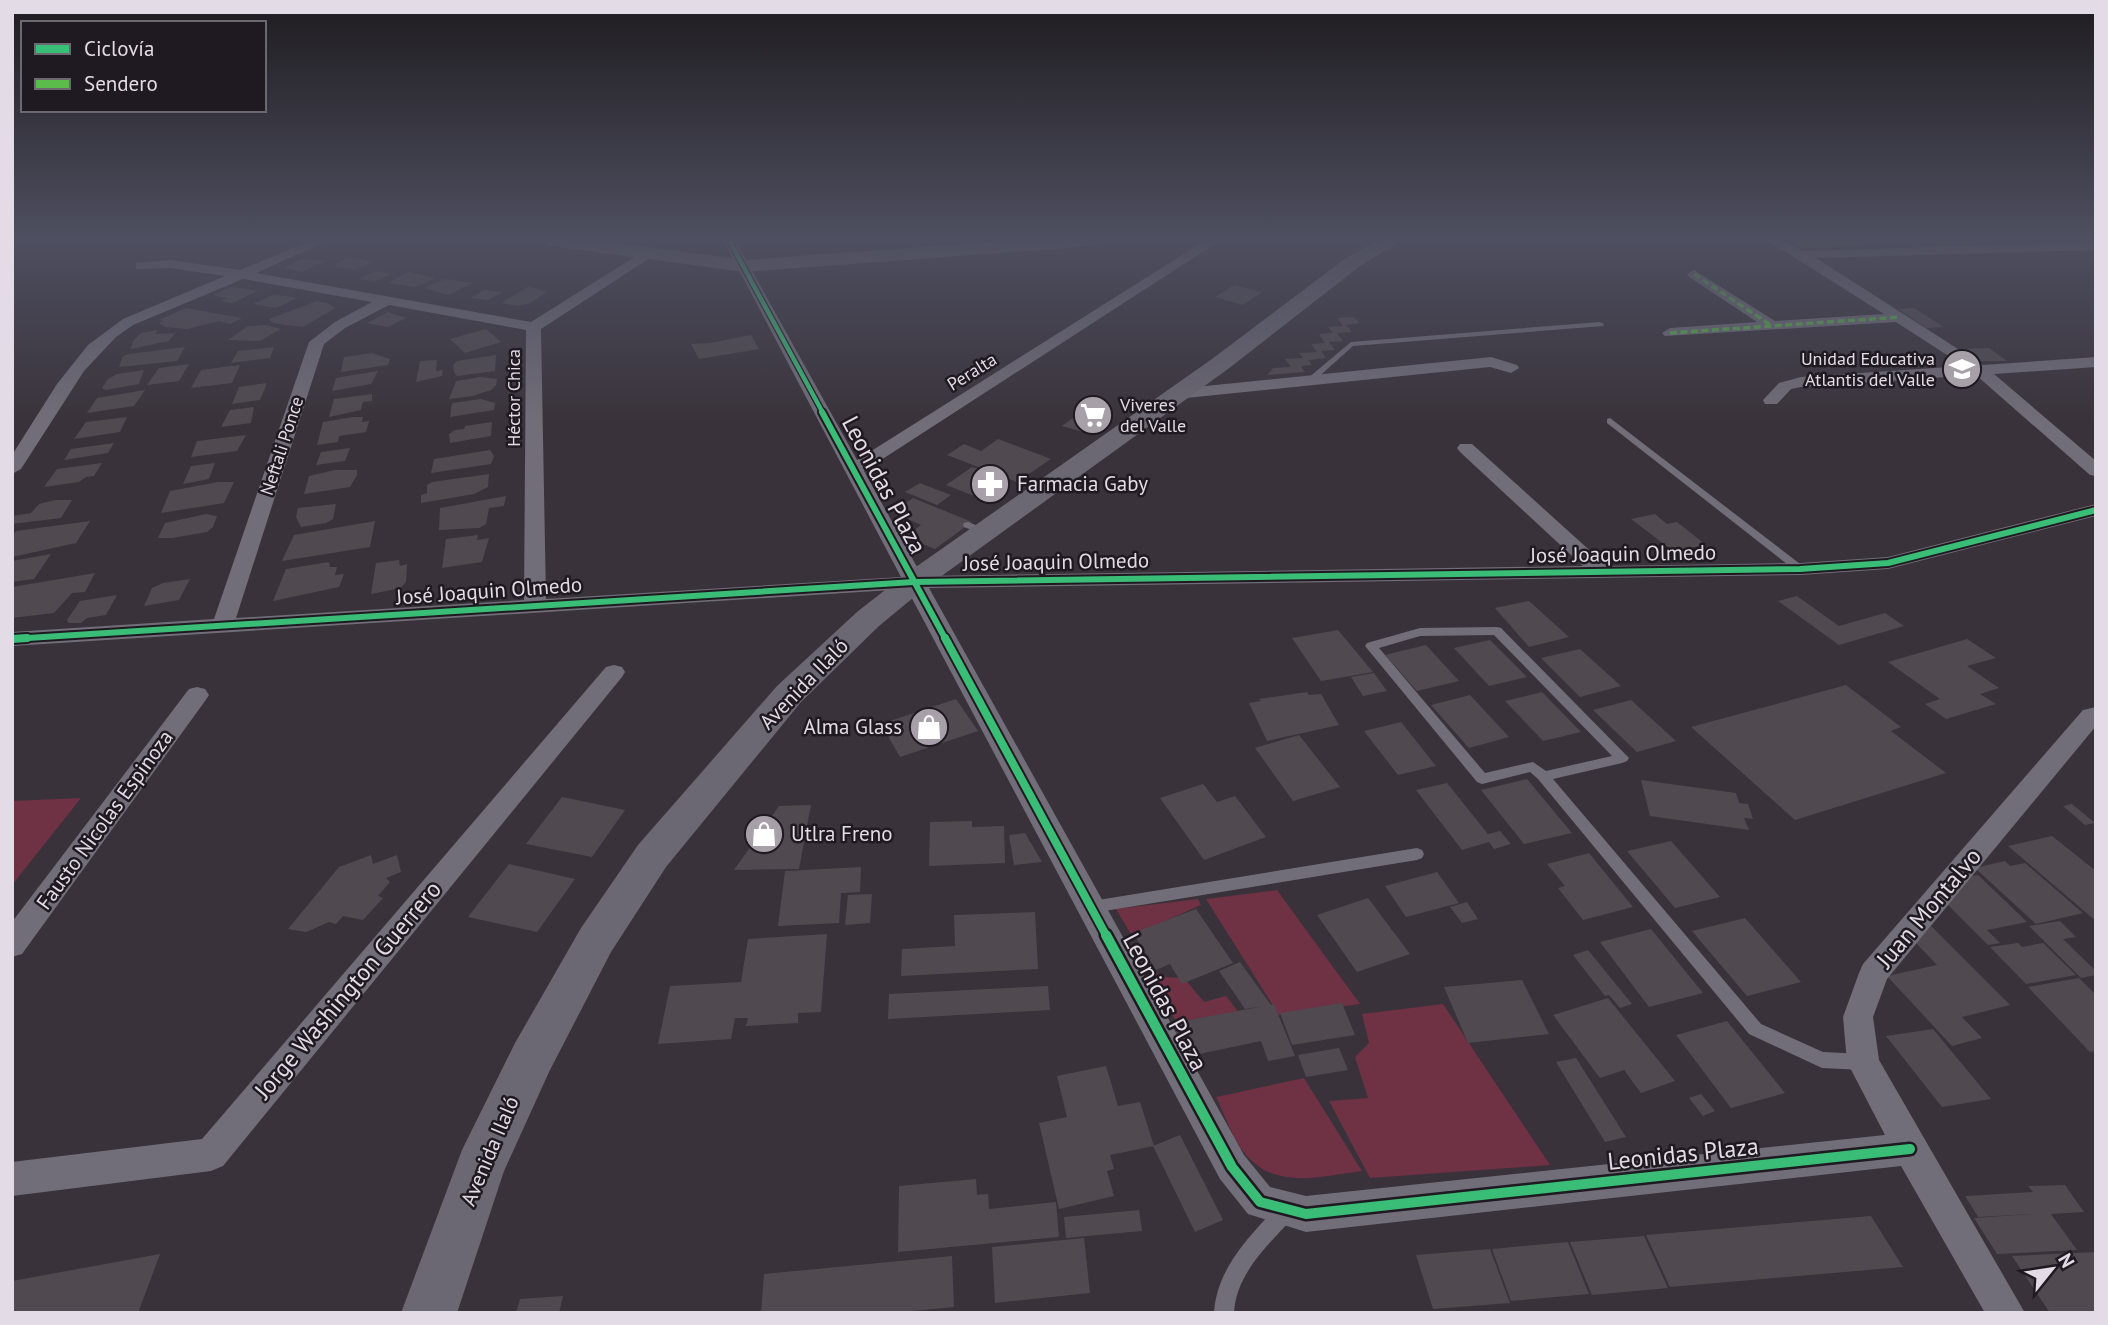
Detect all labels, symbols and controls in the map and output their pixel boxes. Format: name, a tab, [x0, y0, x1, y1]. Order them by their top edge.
legend	[21, 21, 266, 112]
text: Ciclovía	[84, 35, 154, 62]
text: Sendero	[84, 70, 158, 97]
place label: Unidad Educativa Atlantis del Valle	[1801, 347, 1935, 391]
street label: Peralta	[943, 348, 1001, 396]
school or university icon: Unidad Educativa Atlantis del Valle	[1941, 348, 1983, 390]
street label: Héctor Chica	[502, 349, 525, 447]
place label: Viveres del Valle	[1119, 393, 1186, 437]
street label: Neftali Ponce	[255, 394, 308, 498]
supermarket icon: Viveres del Valle	[1072, 394, 1114, 436]
street label: Leonidas Plaza	[835, 411, 934, 559]
pharmacy icon: Farmacia Gaby	[969, 463, 1011, 505]
place label: Farmacia Gaby	[1017, 470, 1148, 497]
street label: José Joaquin Olmedo	[1529, 538, 1716, 569]
street label: José Joaquin Olmedo	[962, 546, 1149, 577]
street label: José Joaquin Olmedo	[394, 571, 583, 611]
street label: Avenida Ilaló	[753, 632, 854, 735]
shop icon: Alma Glass	[908, 706, 950, 748]
place label: Alma Glass	[803, 713, 902, 740]
street label: Fausto Nicolas Espinoza	[30, 725, 179, 915]
shop icon: Utlra Freno	[743, 813, 785, 855]
place label: Utlra Freno	[791, 820, 893, 847]
street label: Juan Montalvo	[1869, 841, 1988, 975]
street label: Jorge Washington Guerrero	[247, 874, 448, 1106]
street label: Leonidas Plaza	[1116, 928, 1215, 1076]
street label: Avenida Ilaló	[454, 1092, 525, 1210]
street label: Leonidas Plaza	[1606, 1130, 1760, 1177]
north arrow	[2017, 1234, 2087, 1304]
text: N	[2053, 1249, 2080, 1272]

